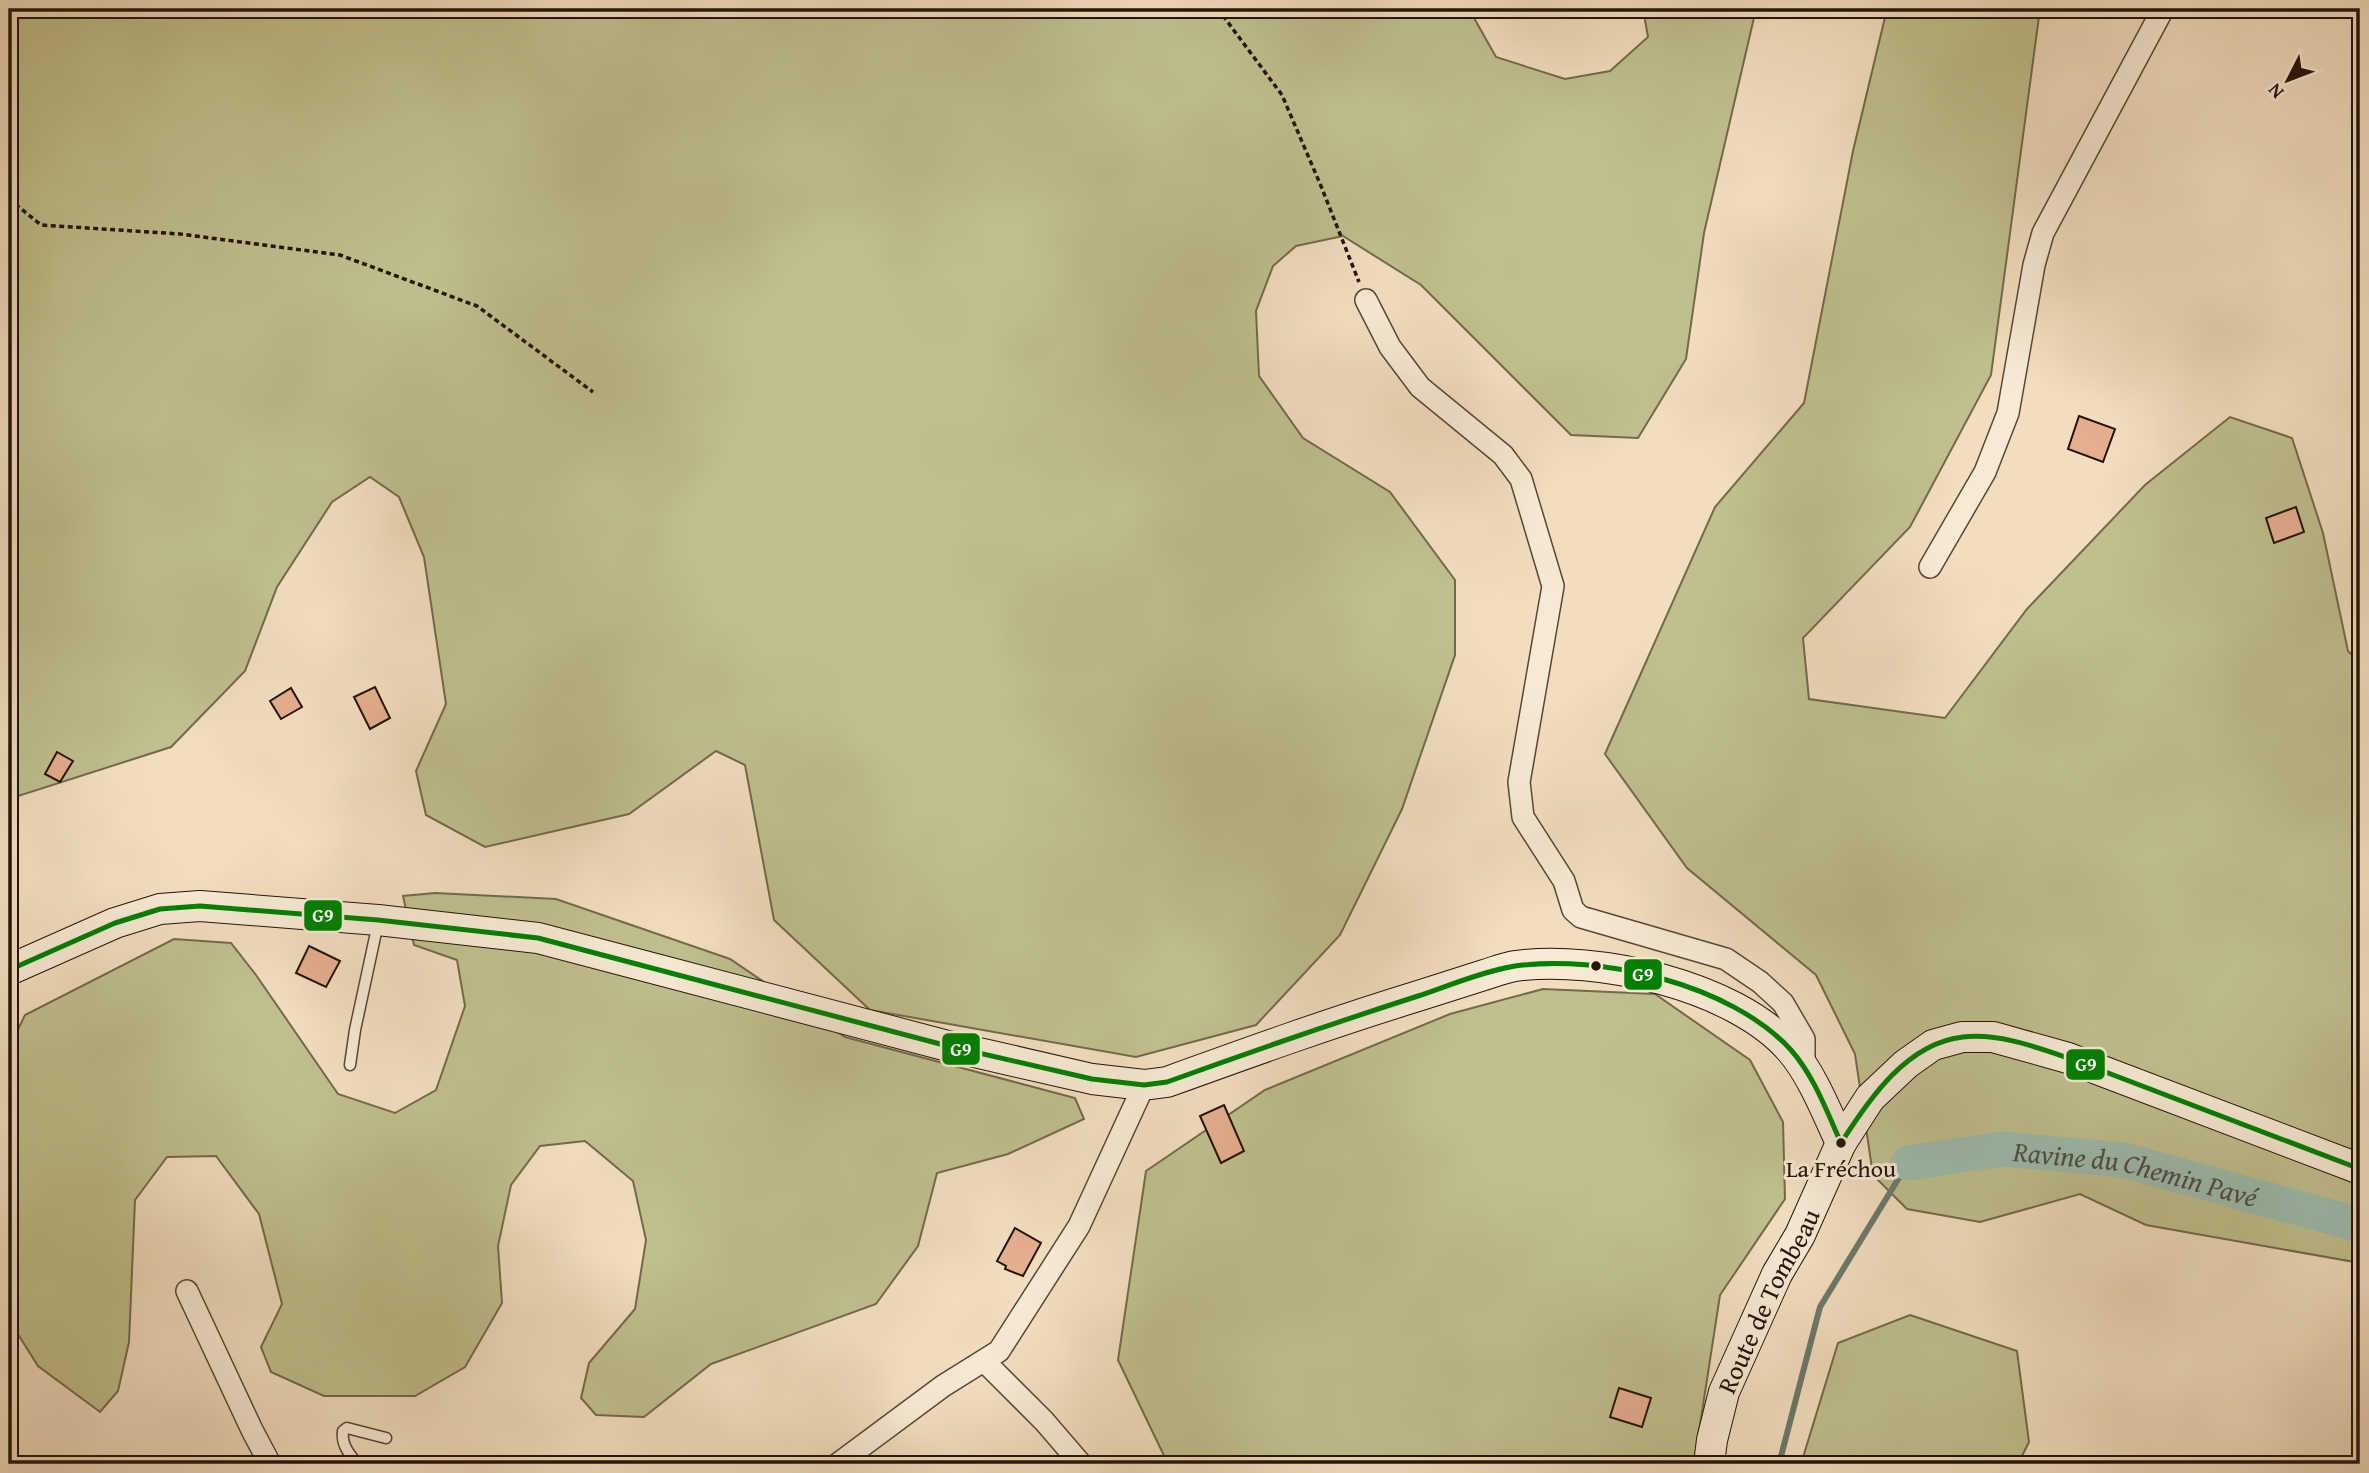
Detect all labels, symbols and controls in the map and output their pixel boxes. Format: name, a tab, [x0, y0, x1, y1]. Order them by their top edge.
north arrow	[2254, 46, 2324, 116]
text: N	[2261, 77, 2290, 105]
line badge: G9	[303, 899, 343, 932]
text: G9	[312, 901, 334, 929]
line badge: G9	[1623, 958, 1663, 991]
unlabelled marker	[1589, 959, 1603, 973]
text: G9	[1632, 960, 1654, 988]
line badge: G9	[941, 1032, 981, 1066]
text: G9	[950, 1035, 972, 1063]
line badge: G9	[2065, 1048, 2106, 1081]
text: G9	[2075, 1050, 2097, 1078]
water label: Ravine du Chemin Pavé	[2011, 1130, 2263, 1217]
marker: La Fréchou	[1834, 1136, 1848, 1150]
place label: La Fréchou	[1786, 1151, 1896, 1186]
street label: Route de Tombeau	[1706, 1202, 1829, 1399]

